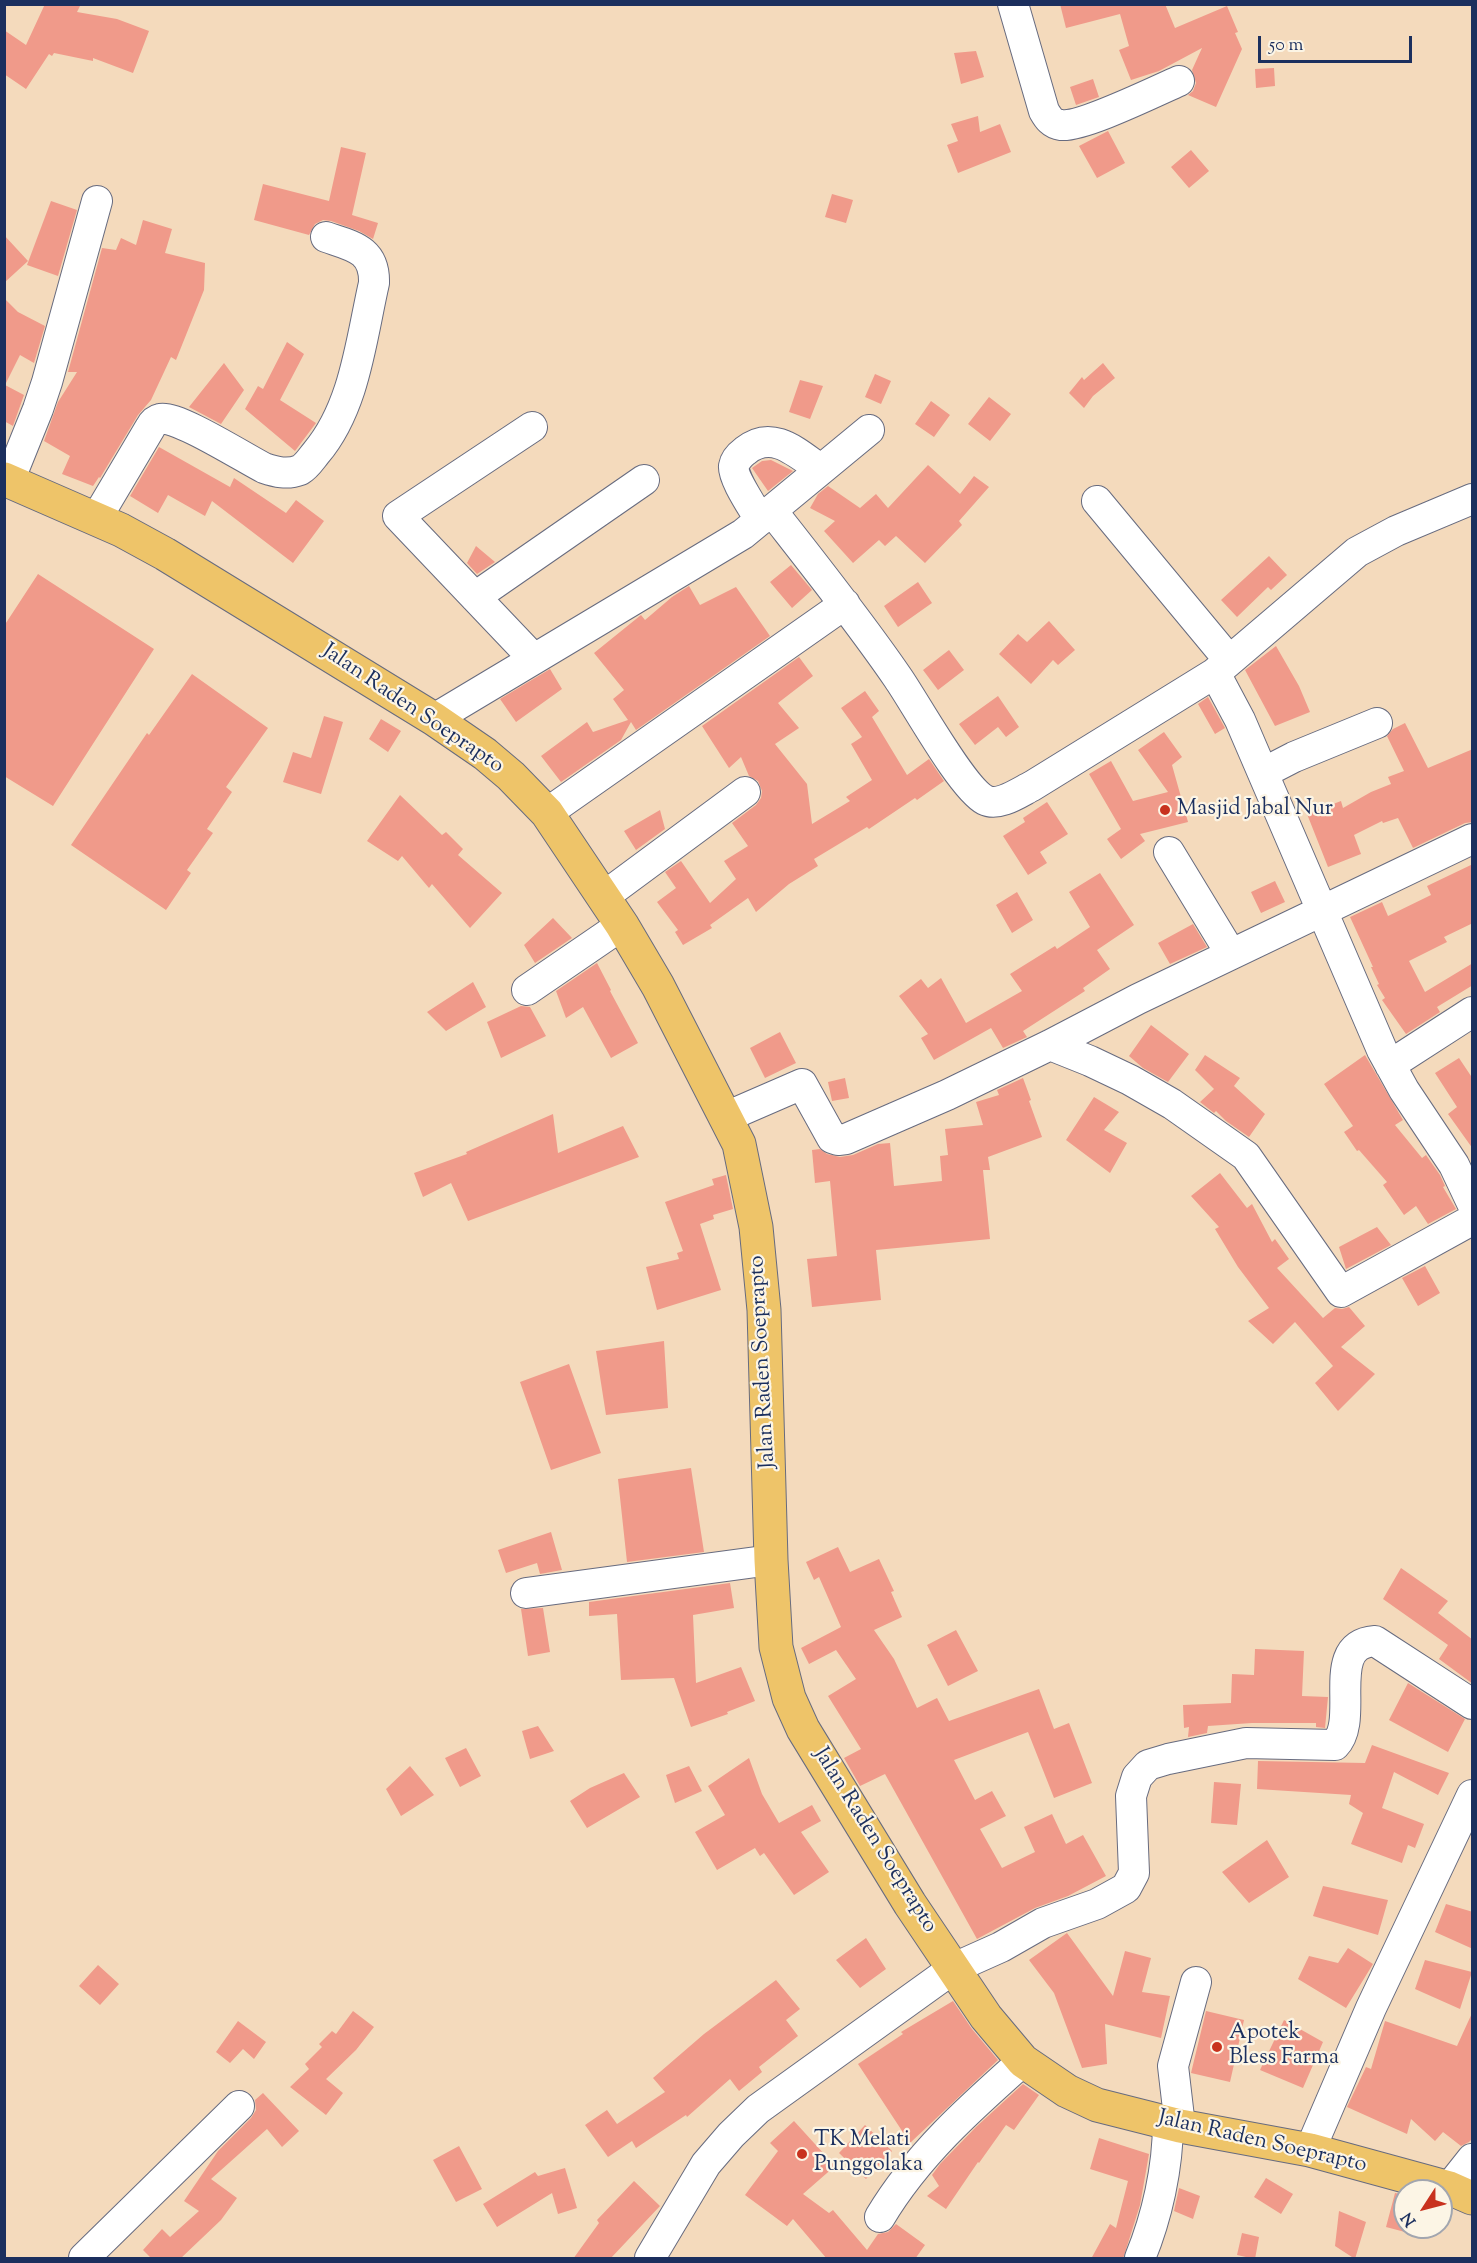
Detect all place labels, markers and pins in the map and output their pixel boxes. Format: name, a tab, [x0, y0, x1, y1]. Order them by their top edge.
place label: Masjid Jabal Nur	[1177, 797, 1333, 823]
marker: Masjid Jabal Nur	[1158, 803, 1172, 817]
place label: Apotek Bless Farma	[1229, 2021, 1339, 2072]
marker: Apotek Bless Farma	[1210, 2040, 1224, 2054]
place label: TK Melati Punggolaka	[814, 2128, 923, 2180]
marker: TK Melati Punggolaka	[795, 2147, 809, 2161]

